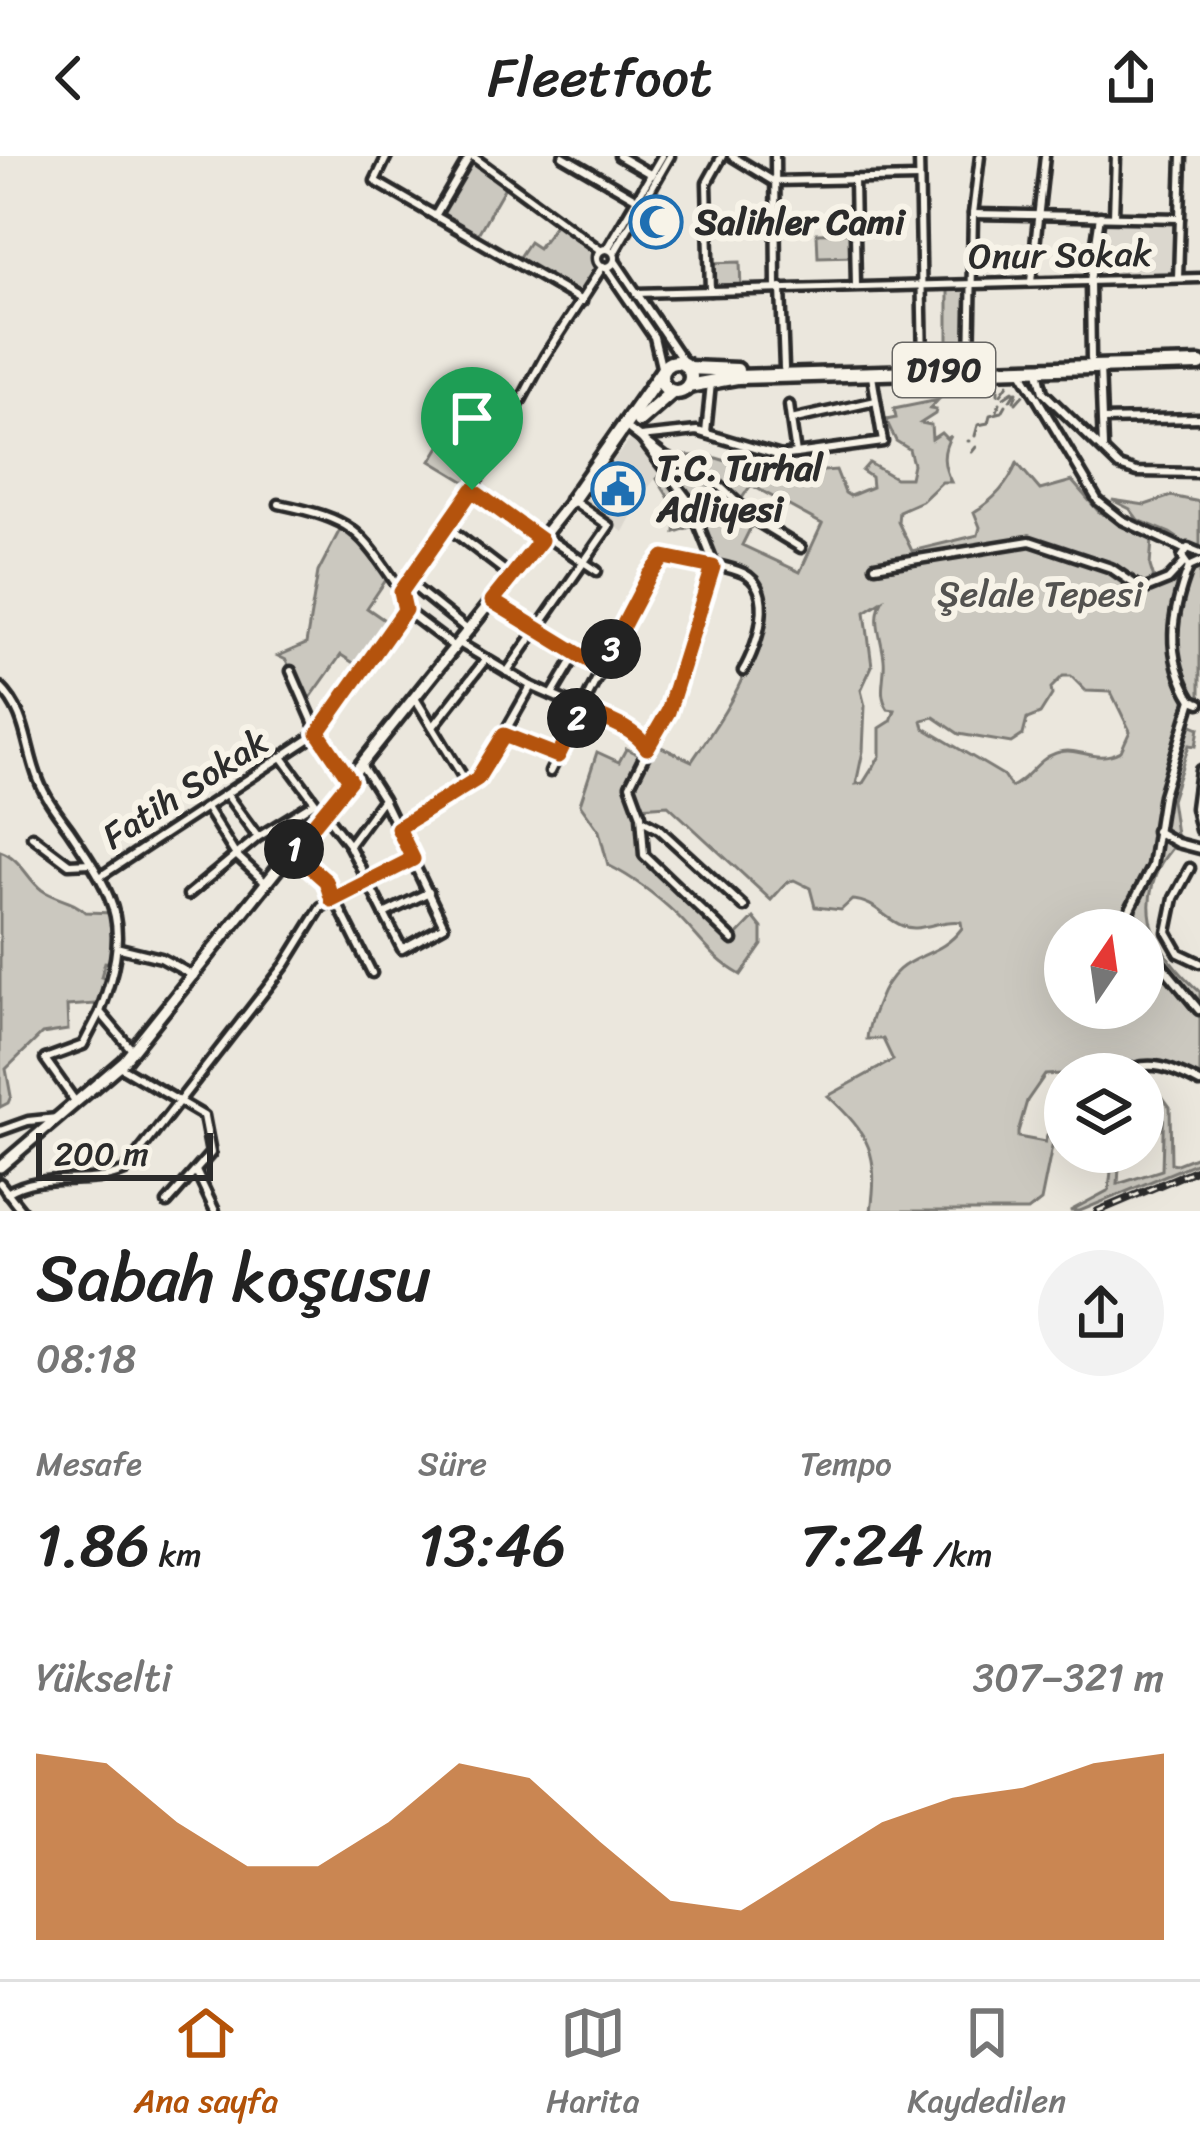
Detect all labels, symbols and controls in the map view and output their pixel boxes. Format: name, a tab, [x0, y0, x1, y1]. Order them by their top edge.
text: Fleetfoot	[487, 30, 713, 126]
icon: back	[36, 45, 102, 111]
icon: share	[1098, 45, 1164, 111]
place label: Salihler Cami	[694, 190, 907, 254]
mosque icon: Salihler Cami	[628, 194, 684, 250]
street label: Onur Sokak	[968, 221, 1153, 289]
road number: D190	[893, 343, 995, 397]
pin	[421, 367, 523, 490]
icon: arrive	[439, 385, 505, 451]
place label: T.C. Turhal Adliyesi	[655, 436, 825, 541]
public building icon: T.C. Turhal Adliyesi	[590, 461, 646, 517]
park label: Şelale Tepesi	[937, 562, 1144, 626]
pin: 3	[581, 619, 641, 679]
text: 3	[602, 620, 620, 678]
pin: 2	[547, 688, 607, 748]
text: 2	[567, 689, 587, 747]
street label: Fatih Sokak	[89, 710, 282, 867]
pin: 1	[264, 819, 324, 879]
text: 1	[287, 820, 301, 878]
north arrow	[1044, 909, 1164, 1029]
map controls	[1044, 909, 1164, 1173]
button: layers	[1044, 1053, 1164, 1173]
text: 200 m	[54, 1125, 149, 1183]
scale bar	[36, 1127, 213, 1180]
text: Sabah koşusu	[36, 1220, 431, 1337]
button: share	[1038, 1250, 1164, 1376]
text: 08:18	[36, 1324, 136, 1393]
text: Mesafe	[36, 1435, 142, 1493]
text: Süre	[418, 1435, 487, 1493]
text: Tempo	[800, 1435, 892, 1493]
text: 1.86	[36, 1493, 150, 1599]
text: 13:46	[418, 1493, 566, 1599]
text: 7:24	[800, 1493, 925, 1599]
text: km	[150, 1526, 202, 1584]
text: /km	[925, 1526, 992, 1584]
text: Yükselti	[36, 1643, 172, 1712]
text: 307–321 m	[973, 1643, 1164, 1712]
tab: Ana sayfa	[134, 2000, 278, 2130]
tab: Harita	[546, 2000, 640, 2130]
tab: Kaydedilen	[907, 2000, 1066, 2130]

